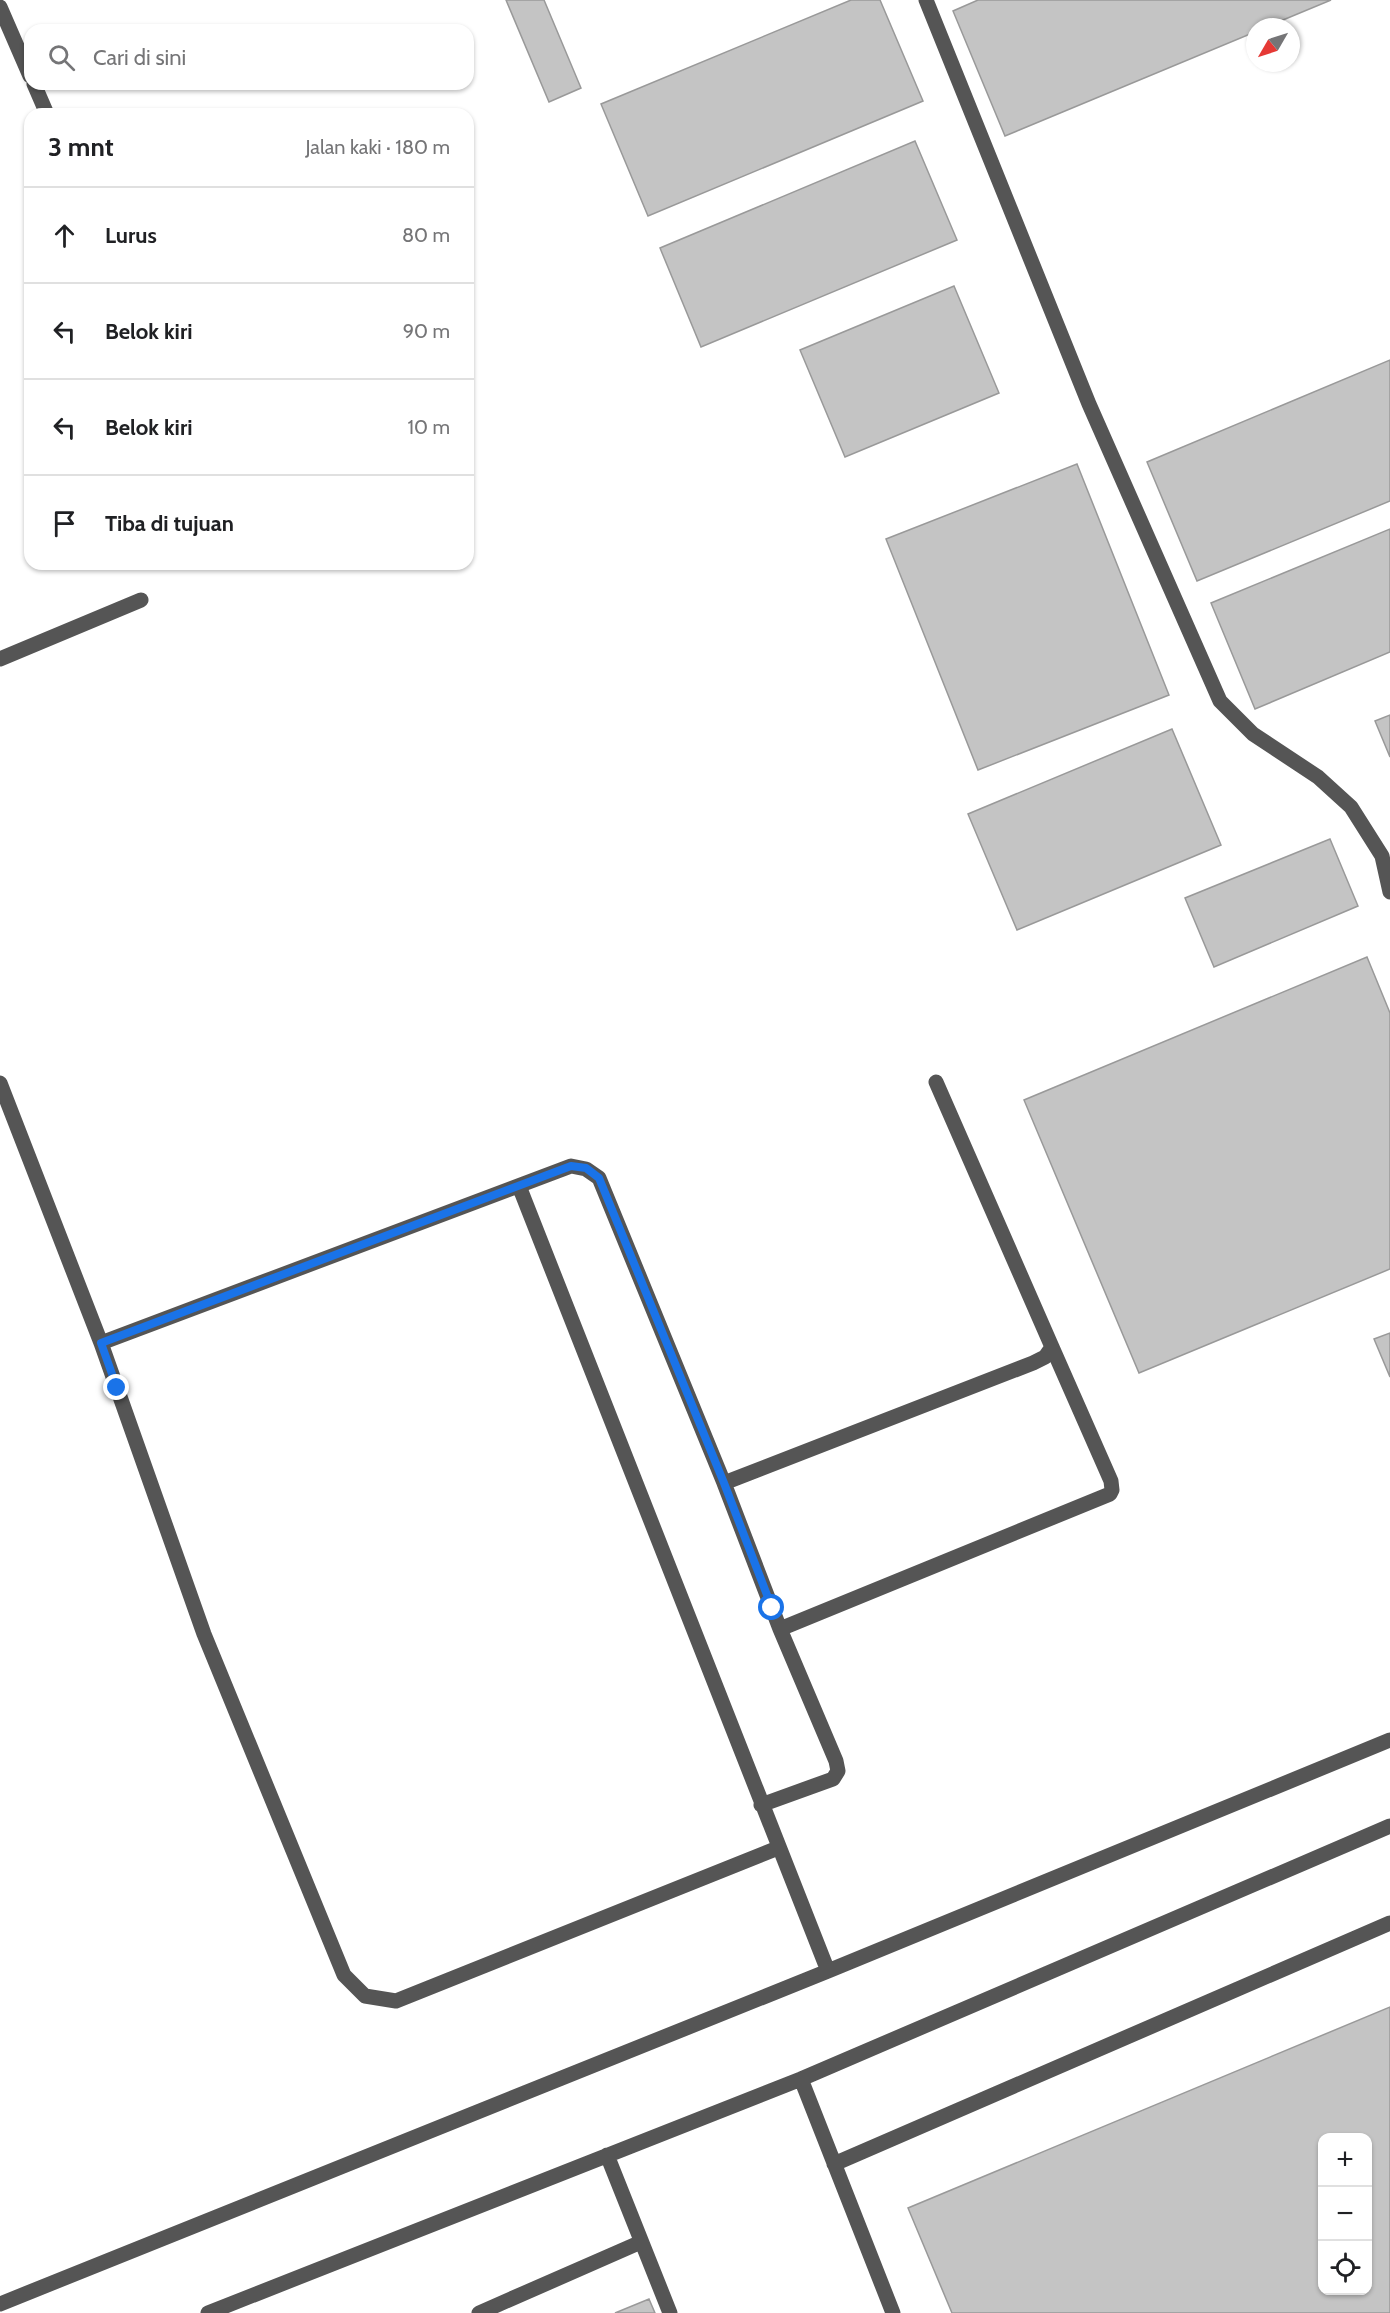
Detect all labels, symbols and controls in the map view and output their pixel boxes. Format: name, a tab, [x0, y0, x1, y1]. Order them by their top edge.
north arrow	[1246, 18, 1300, 72]
search box	[24, 24, 474, 90]
icon: search	[45, 41, 78, 74]
text: Cari di sini	[93, 44, 186, 71]
text: 3 mnt	[48, 131, 114, 163]
text: Jalan kaki · 180 m	[305, 135, 450, 159]
icon: ahead	[48, 219, 81, 252]
text: Lurus	[105, 222, 157, 249]
text: 80 m	[402, 223, 450, 247]
icon: left	[48, 315, 81, 348]
text: Belok kiri	[105, 318, 192, 345]
text: 90 m	[403, 319, 450, 343]
icon: left	[48, 411, 81, 444]
text: Belok kiri	[105, 414, 192, 441]
text: 10 m	[407, 415, 450, 439]
icon: arrive	[48, 507, 81, 540]
text: Tiba di tujuan	[105, 510, 234, 537]
route end	[103, 1374, 129, 1400]
route start	[758, 1594, 784, 1620]
map controls	[1318, 2133, 1372, 2295]
button: +	[1318, 2133, 1372, 2187]
button: −	[1318, 2187, 1372, 2241]
button: locate	[1318, 2241, 1372, 2295]

